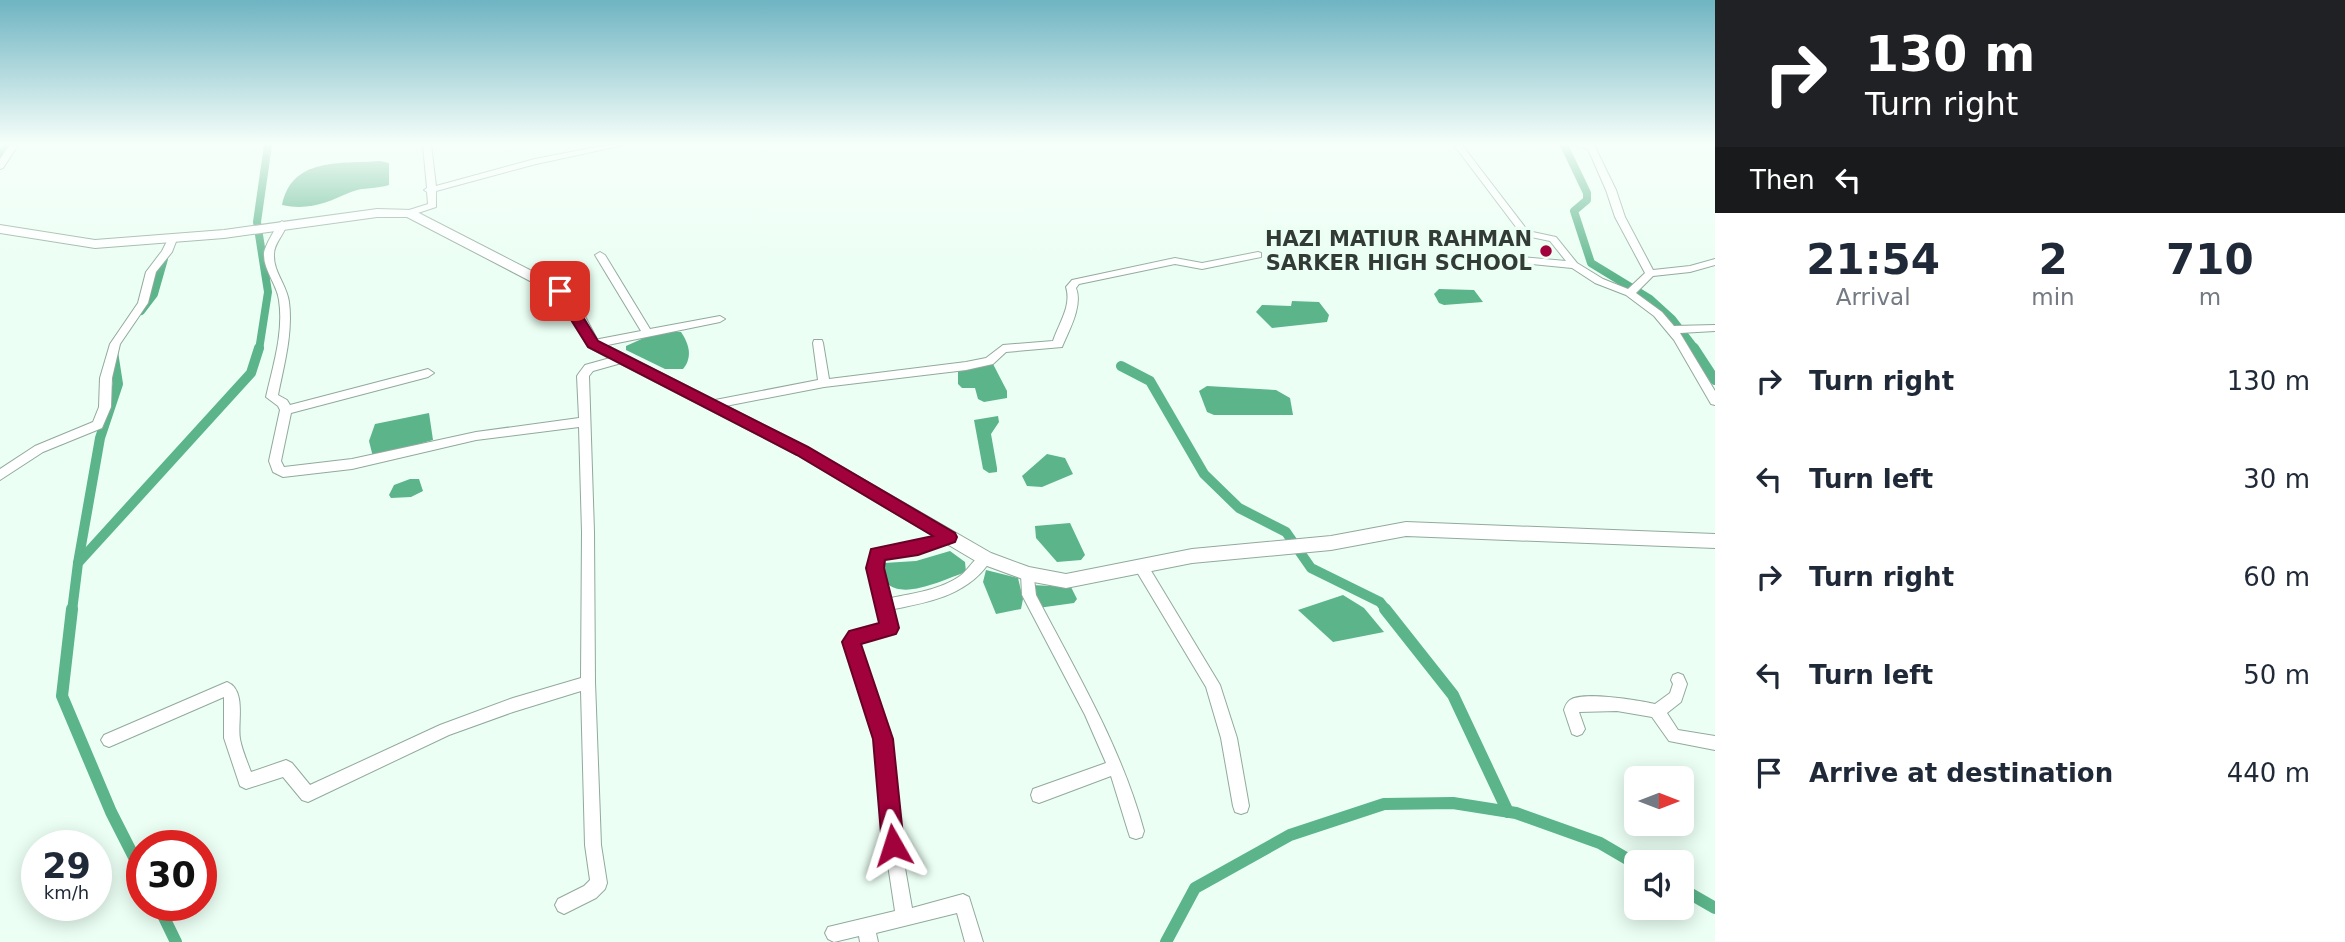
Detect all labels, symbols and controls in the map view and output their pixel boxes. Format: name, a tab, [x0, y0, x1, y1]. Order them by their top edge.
text: 130 m	[1865, 26, 2035, 83]
icon: right	[1750, 28, 1841, 119]
text: Turn right	[1865, 85, 2018, 123]
icon: left	[1829, 161, 1867, 199]
text: Then	[1750, 165, 1815, 195]
place label: HAZI MATIUR RAHMAN SARKER HIGH SCHOOL	[1265, 227, 1532, 275]
text: 21:54	[1806, 235, 1940, 284]
text: 2	[2038, 235, 2068, 284]
text: 710	[2166, 235, 2254, 284]
marker: HAZI MATIUR RAHMAN SARKER HIGH SCHOOL	[1538, 243, 1554, 259]
pin	[530, 261, 590, 321]
icon: arrive	[541, 272, 579, 310]
text: Arrival	[1836, 284, 1911, 310]
text: min	[2031, 284, 2075, 310]
text: m	[2199, 284, 2221, 310]
icon: right	[1750, 362, 1788, 400]
text: Turn right	[1809, 366, 1954, 396]
text: 130 m	[2227, 366, 2310, 396]
icon: left	[1750, 460, 1788, 498]
text: Turn left	[1809, 464, 1933, 494]
text: 30 m	[2243, 464, 2310, 494]
icon: right	[1750, 558, 1788, 596]
text: Turn right	[1809, 562, 1954, 592]
text: 60 m	[2243, 562, 2310, 592]
icon: left	[1750, 656, 1788, 694]
text: Turn left	[1809, 660, 1933, 690]
text: 50 m	[2243, 660, 2310, 690]
icon: arrive	[1750, 754, 1788, 792]
text: Arrive at destination	[1809, 758, 2113, 788]
text: 440 m	[2227, 758, 2310, 788]
north arrow	[1624, 766, 1694, 836]
map controls	[1624, 766, 1694, 920]
position arrow	[856, 808, 930, 882]
speed limit sign: 30	[126, 830, 217, 921]
text: 29	[42, 846, 91, 886]
button: sound	[1624, 850, 1694, 920]
text: km/h	[44, 882, 89, 903]

